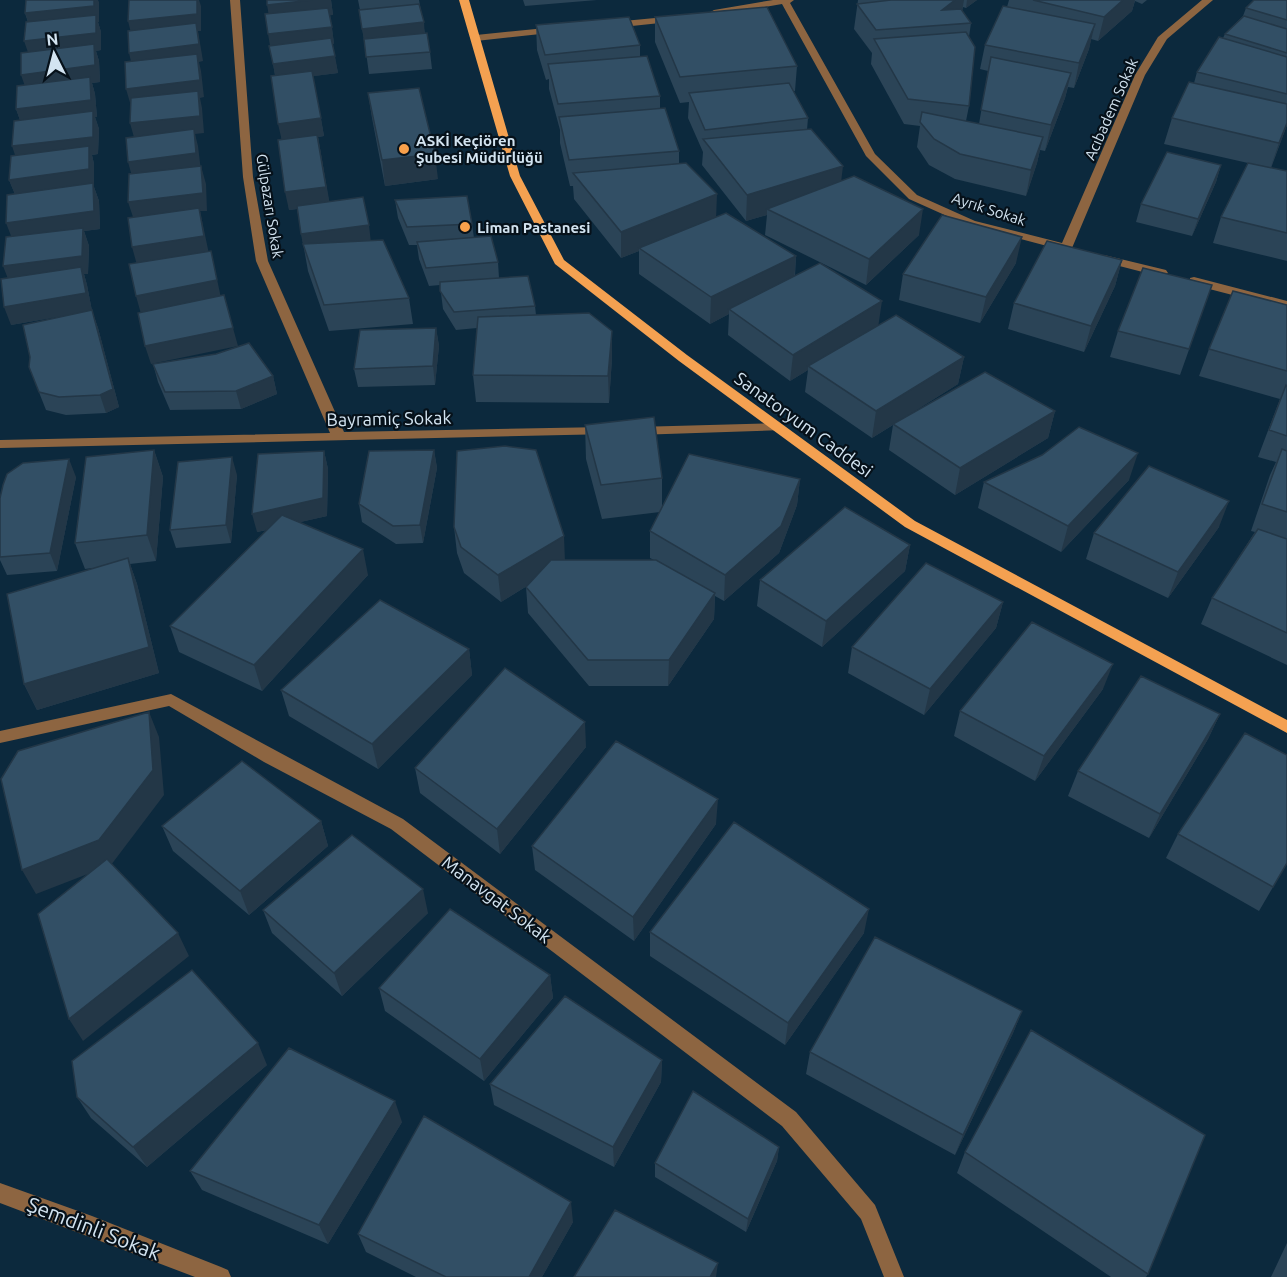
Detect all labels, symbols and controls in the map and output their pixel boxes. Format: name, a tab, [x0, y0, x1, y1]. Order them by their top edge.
north arrow	[24, 24, 84, 84]
text: N	[46, 30, 59, 49]
street label: Acıbadem Sokak	[1081, 55, 1141, 163]
place label: ASKİ Keçiören Şubesi Müdürlüğü	[416, 132, 543, 167]
marker: ASKİ Keçiören Şubesi Müdürlüğü	[397, 142, 411, 156]
street label: Gülpazarı Sokak	[253, 152, 287, 260]
street label: Ayrık Sokak	[950, 189, 1029, 229]
place label: Liman Pastanesi	[477, 219, 590, 236]
marker: Liman Pastanesi	[458, 220, 472, 234]
street label: Sanatoryum Caddesi	[731, 367, 877, 481]
street label: Bayramiç Sokak	[326, 407, 452, 429]
street label: Manavgat Sokak	[439, 851, 555, 947]
street label: Şemdinli Sokak	[24, 1192, 164, 1265]

